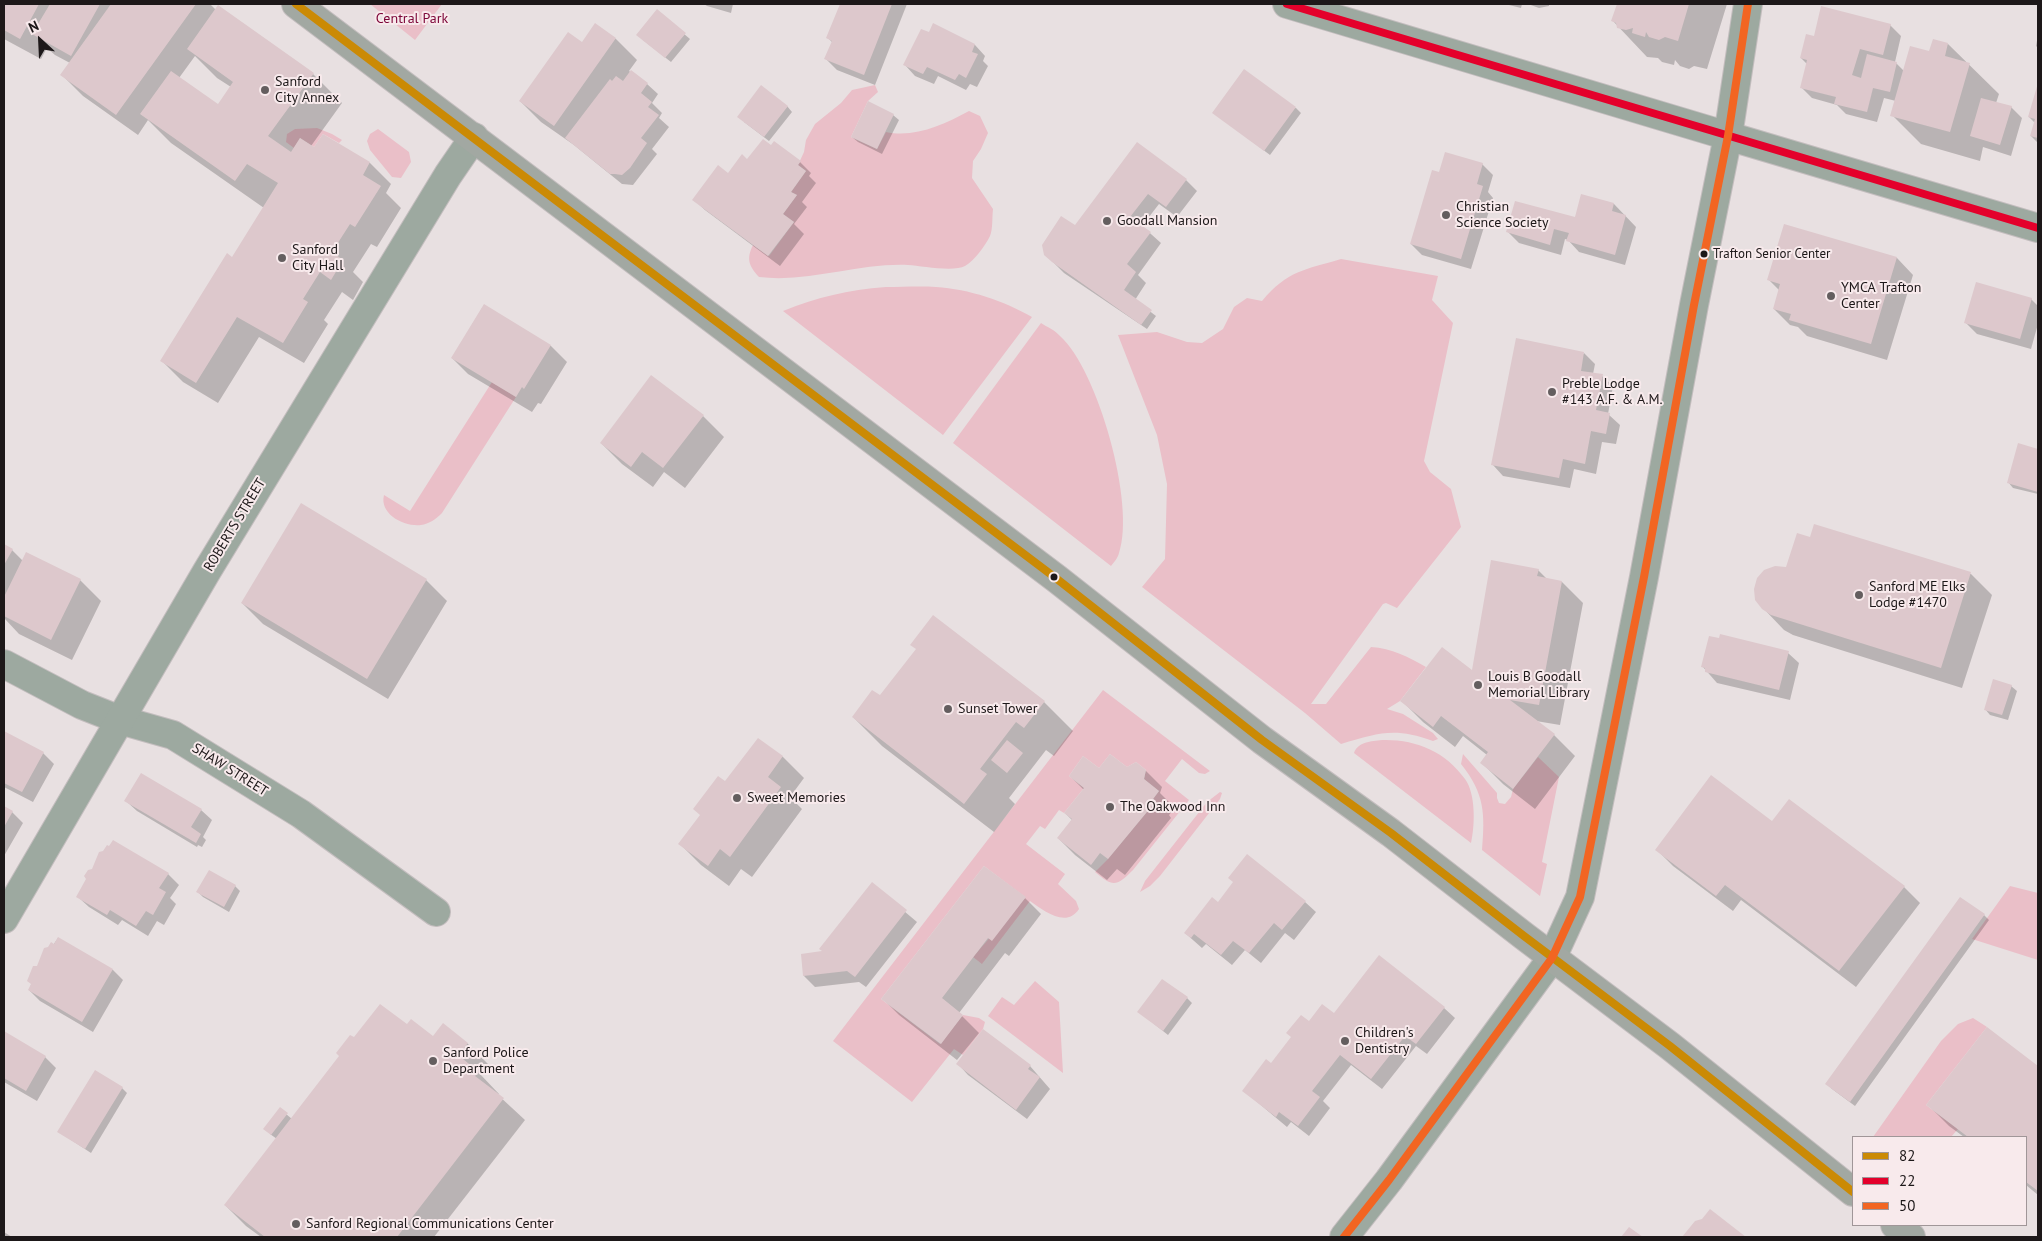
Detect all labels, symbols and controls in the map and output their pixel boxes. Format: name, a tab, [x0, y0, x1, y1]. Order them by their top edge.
park label: Central Park	[376, 11, 448, 27]
north arrow	[15, 15, 65, 65]
text: N	[26, 16, 42, 37]
place label: Sanford City Annex	[275, 74, 339, 106]
marker: Sanford City Annex	[259, 84, 271, 96]
place label: Christian Science Society	[1456, 199, 1548, 232]
marker: Christian Science Society	[1440, 209, 1452, 221]
place label: Goodall Mansion	[1117, 213, 1217, 229]
marker: Goodall Mansion	[1101, 215, 1113, 227]
place label: Sanford City Hall	[292, 242, 343, 274]
place label: Trafton Senior Center	[1713, 246, 1830, 262]
marker: Trafton Senior Center	[1699, 249, 1709, 259]
marker: Sanford City Hall	[276, 252, 288, 264]
place label: YMCA Trafton Center	[1841, 280, 1921, 312]
marker: YMCA Trafton Center	[1825, 290, 1837, 302]
place label: Preble Lodge #143 A.F. & A.M.	[1562, 376, 1663, 408]
marker: Preble Lodge #143 A.F. & A.M.	[1546, 386, 1558, 398]
street label: ROBERTS STREET	[201, 475, 269, 575]
unlabelled marker	[1049, 572, 1059, 582]
place label: Sanford ME Elks Lodge #1470	[1869, 579, 1965, 612]
marker: Sanford ME Elks Lodge #1470	[1853, 589, 1865, 601]
place label: Louis B Goodall Memorial Library	[1488, 669, 1590, 702]
marker: Louis B Goodall Memorial Library	[1472, 679, 1484, 691]
place label: Sunset Tower	[958, 701, 1037, 717]
marker: Sunset Tower	[942, 703, 954, 715]
street label: SHAW STREET	[189, 740, 271, 800]
place label: Sweet Memories	[747, 790, 846, 806]
marker: Sweet Memories	[731, 792, 743, 804]
place label: The Oakwood Inn	[1120, 799, 1225, 815]
marker: The Oakwood Inn	[1104, 801, 1116, 813]
place label: Children's Dentistry	[1355, 1025, 1414, 1058]
marker: Children's Dentistry	[1339, 1035, 1351, 1047]
place label: Sanford Police Department	[443, 1045, 529, 1078]
marker: Sanford Police Department	[427, 1055, 439, 1067]
legend	[1852, 1136, 2027, 1226]
text: 82	[1899, 1146, 1915, 1165]
text: 22	[1899, 1171, 1915, 1190]
text: 50	[1899, 1196, 1915, 1215]
place label: Sanford Regional Communications Center	[306, 1216, 554, 1232]
marker: Sanford Regional Communications Center	[290, 1218, 302, 1230]

